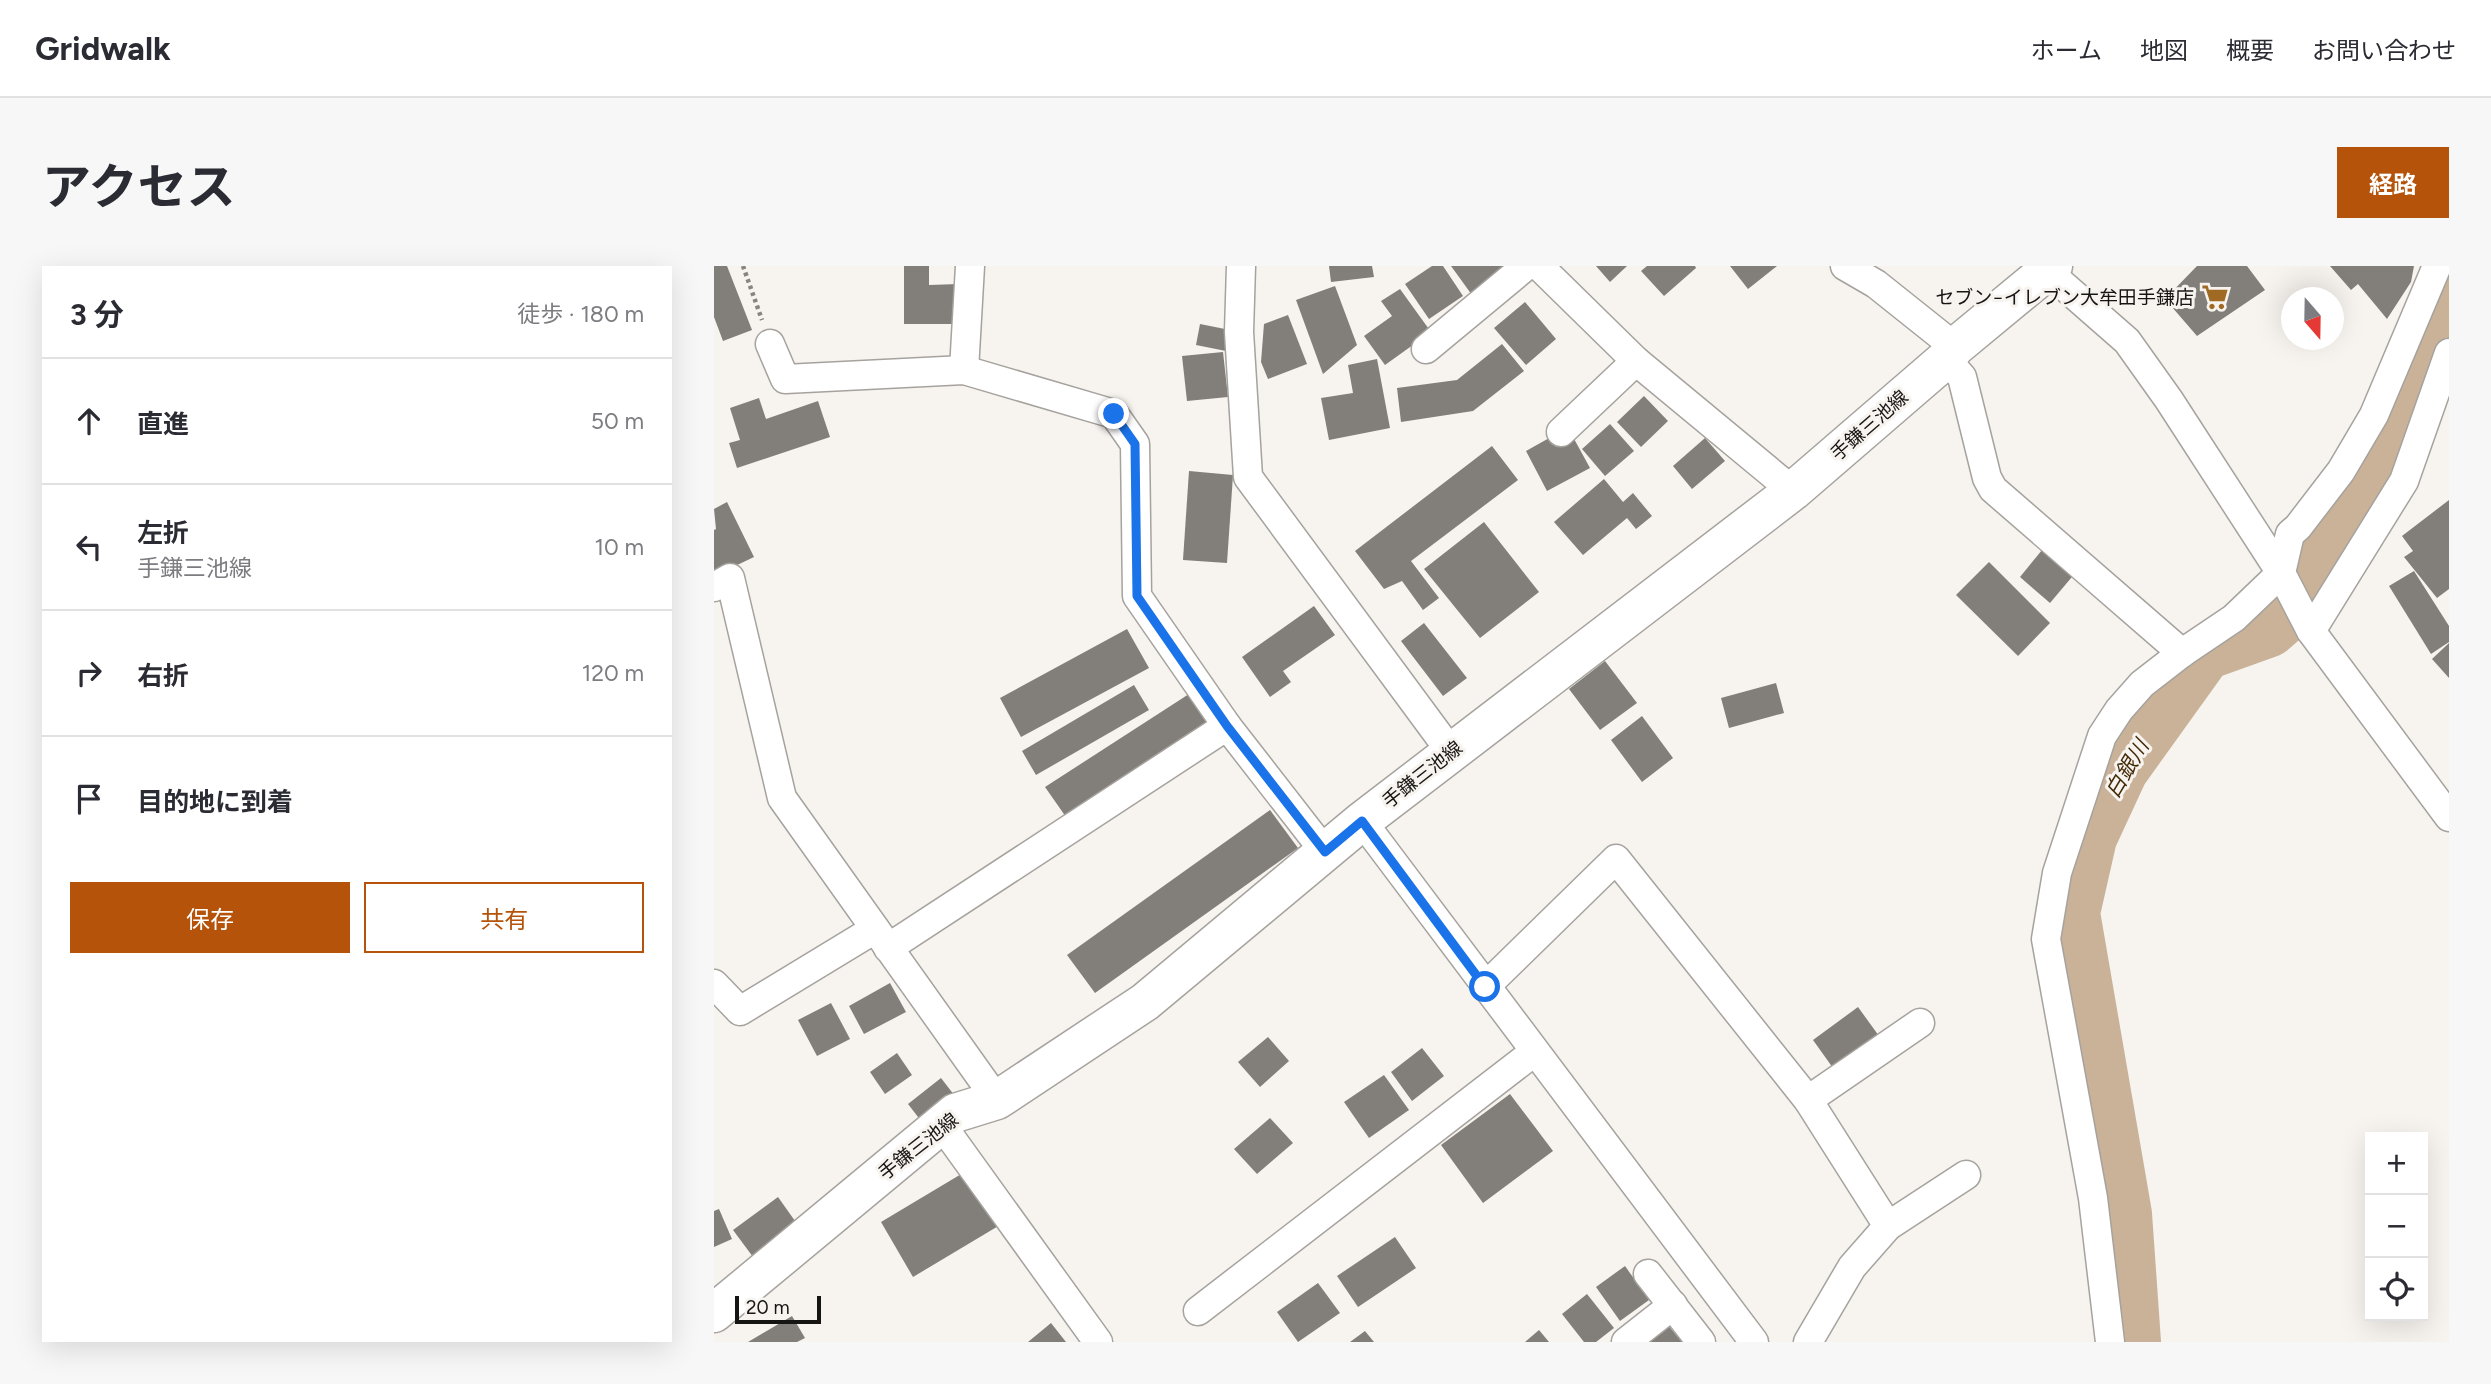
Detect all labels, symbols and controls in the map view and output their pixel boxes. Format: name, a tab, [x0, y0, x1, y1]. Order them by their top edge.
text: Gridwalk	[35, 29, 171, 68]
text: ホーム	[2031, 36, 2102, 65]
text: 地図	[2140, 36, 2188, 65]
text: 概要	[2226, 36, 2274, 65]
text: お問い合わせ	[2312, 36, 2456, 65]
button: 経路	[2337, 147, 2449, 218]
text: アクセス	[42, 157, 236, 216]
supermarket icon: セブン−イレブン大牟田手鎌店	[2200, 282, 2230, 312]
place label: セブン−イレブン大牟田手鎌店	[1935, 286, 2194, 309]
north arrow	[2281, 287, 2344, 350]
text: 3 分	[70, 296, 124, 333]
text: 徒歩 · 180 m	[517, 300, 644, 328]
street label: 手鎌三池線	[1826, 386, 1913, 465]
route end	[1098, 398, 1129, 429]
icon: ahead	[70, 402, 108, 440]
text: 50 m	[591, 407, 644, 435]
text: 直進	[137, 408, 189, 440]
text: 左折	[137, 517, 189, 549]
icon: left	[70, 528, 108, 566]
text: 10 m	[595, 533, 644, 561]
text: 手鎌三池線	[137, 554, 252, 582]
icon: right	[70, 654, 108, 692]
text: 120 m	[582, 659, 644, 687]
text: 右折	[137, 660, 189, 692]
water label: 白銀川	[2100, 734, 2155, 802]
street label: 手鎌三池線	[1378, 736, 1467, 813]
icon: arrive	[70, 780, 108, 818]
text: 目的地に到着	[137, 786, 293, 818]
button: 保存	[70, 882, 350, 953]
button: 共有	[364, 882, 644, 953]
route start	[1469, 971, 1500, 1002]
street label: 手鎌三池線	[874, 1108, 963, 1185]
map controls	[2365, 1132, 2428, 1321]
button: +	[2365, 1132, 2428, 1195]
button: −	[2365, 1195, 2428, 1258]
button: locate	[2365, 1258, 2428, 1321]
scale bar	[735, 1293, 821, 1325]
text: 20 m	[746, 1296, 790, 1319]

